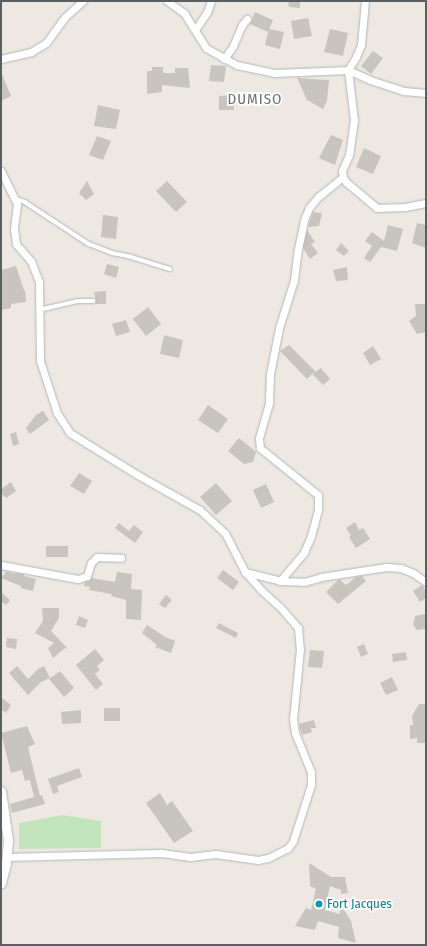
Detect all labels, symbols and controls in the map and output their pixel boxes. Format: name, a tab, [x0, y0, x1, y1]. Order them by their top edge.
district label: DUMISO	[228, 91, 282, 109]
place label: Fort Jacques	[327, 896, 392, 912]
marker: Fort Jacques	[314, 899, 324, 909]

